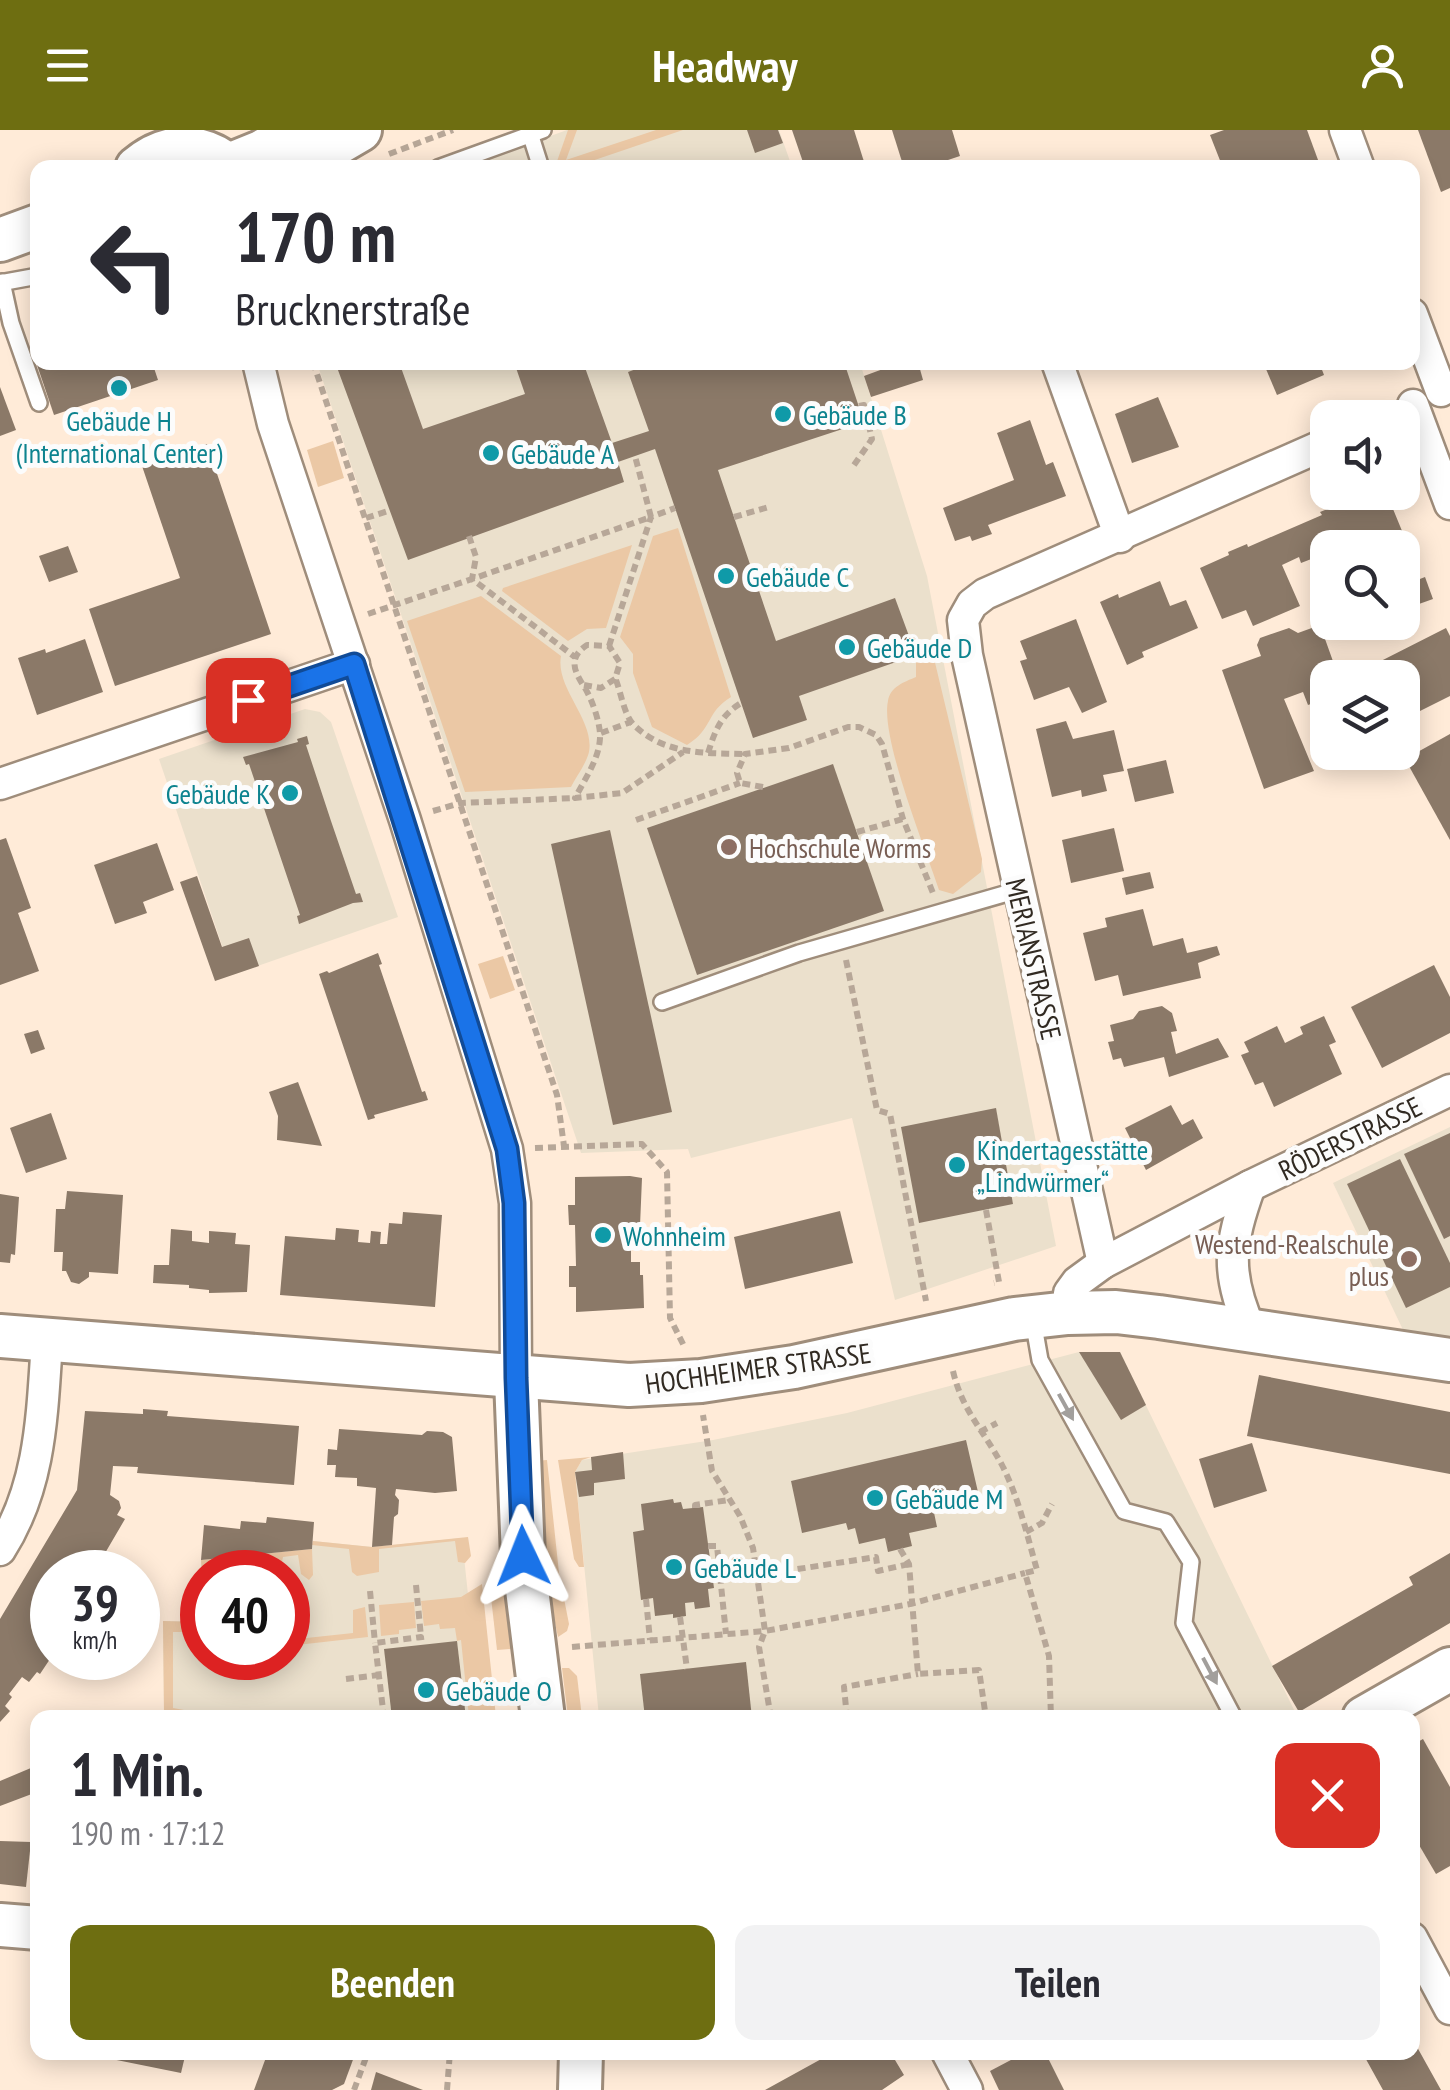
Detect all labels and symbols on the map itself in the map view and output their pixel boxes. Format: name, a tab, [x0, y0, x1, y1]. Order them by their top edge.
marker: Gebäude H (International Center)	[108, 377, 130, 399]
place label: Gebäude B	[803, 396, 907, 433]
place label: Gebäude H (International Center)	[16, 402, 223, 471]
marker: Gebäude B	[772, 403, 794, 425]
place label: Gebäude A	[511, 435, 615, 472]
marker: Gebäude A	[480, 442, 502, 464]
place label: Gebäude C	[746, 558, 849, 595]
marker: Gebäude C	[715, 565, 737, 587]
place label: Gebäude D	[867, 629, 972, 666]
marker: Gebäude D	[836, 636, 858, 658]
pin	[206, 658, 291, 743]
place label: Gebäude K	[166, 775, 270, 812]
marker: Gebäude K	[279, 782, 301, 804]
place label: Hochschule Worms	[749, 829, 931, 866]
marker: Hochschule Worms	[718, 836, 740, 858]
street label: MERIANSTRASSE	[997, 875, 1071, 1043]
street label: RÖDERSTRASSE	[1272, 1087, 1428, 1189]
place label: Kindertagesstätte „Lindwürmer“	[977, 1131, 1148, 1200]
marker: Kindertagesstätte „Lindwürmer“	[946, 1154, 968, 1176]
place label: Wohnheim	[623, 1217, 726, 1254]
marker: Wohnheim	[592, 1224, 614, 1246]
place label: Westend-Realschule plus	[1195, 1225, 1389, 1294]
marker: Westend-Realschule plus	[1398, 1248, 1420, 1270]
street label: HOCHHEIMER STRASSE	[643, 1334, 873, 1402]
one-way arrow	[1057, 1392, 1074, 1421]
place label: Gebäude M	[895, 1480, 1003, 1517]
marker: Gebäude M	[864, 1487, 886, 1509]
position arrow	[471, 1504, 575, 1608]
place label: Gebäude L	[694, 1549, 796, 1586]
speed limit sign: 40	[180, 1550, 310, 1680]
marker: Gebäude L	[663, 1556, 685, 1578]
one-way arrow	[1201, 1656, 1218, 1685]
place label: Gebäude O	[446, 1672, 552, 1709]
marker: Gebäude O	[415, 1679, 437, 1701]

